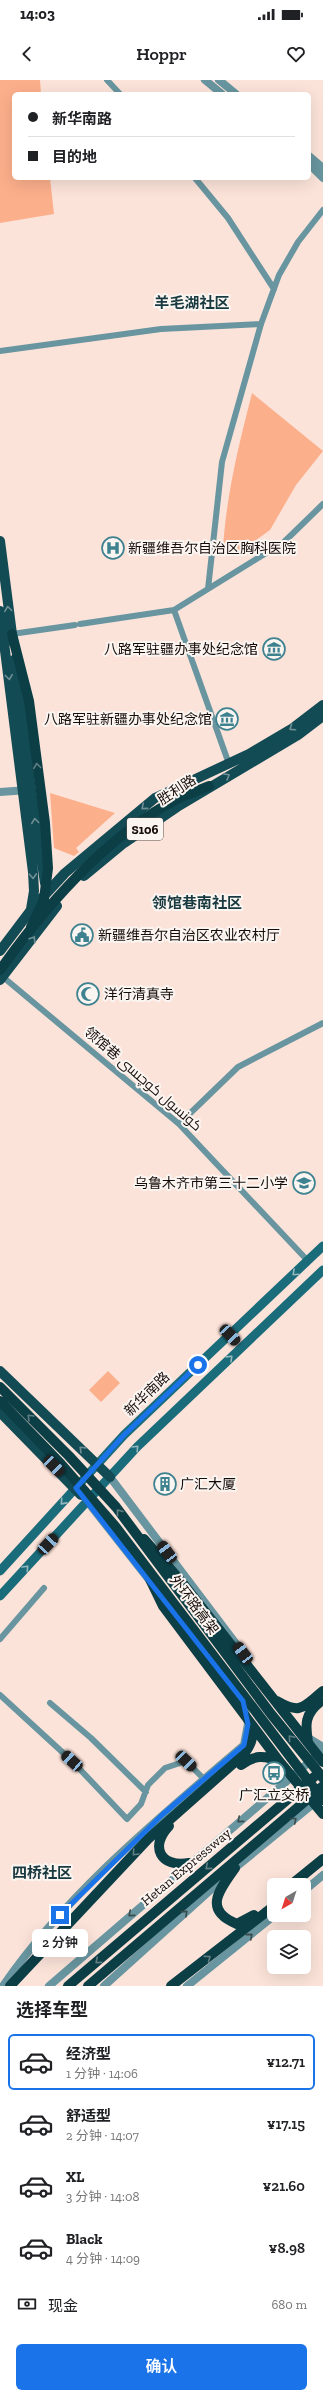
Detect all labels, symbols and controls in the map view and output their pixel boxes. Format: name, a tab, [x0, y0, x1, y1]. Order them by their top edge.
text: 14:03	[20, 5, 55, 23]
icon: back	[16, 43, 38, 65]
text: Hoppr	[136, 43, 187, 65]
icon: heart	[285, 43, 307, 65]
text: 新华南路	[52, 110, 112, 128]
text: 目的地	[52, 148, 97, 166]
district label: 羊毛湖社区	[154, 294, 230, 312]
hospital icon: 新疆维吾尔自治区胸科医院	[100, 535, 126, 561]
place label: 新疆维吾尔自治区胸科医院	[128, 540, 296, 557]
one-way arrow	[4, 606, 13, 612]
museum icon: 八路军驻疆办事处纪念馆	[261, 636, 287, 662]
place label: 八路军驻疆办事处纪念馆	[104, 641, 258, 658]
one-way arrow	[4, 674, 13, 681]
museum icon: 八路军驻新疆办事处纪念馆	[214, 706, 240, 732]
place label: 八路军驻新疆办事处纪念馆	[44, 711, 212, 728]
one-way arrow	[289, 723, 296, 731]
one-way arrow	[33, 763, 42, 769]
street label: 胜利路	[155, 771, 199, 809]
one-way arrow	[223, 773, 230, 780]
one-way arrow	[142, 802, 149, 809]
one-way arrow	[31, 818, 40, 824]
road number: S106	[127, 818, 163, 840]
one-way arrow	[29, 873, 37, 879]
district label: 领馆巷南社区	[152, 894, 242, 912]
public building icon: 新疆维吾尔自治区农业农村厅	[69, 922, 95, 948]
place label: 新疆维吾尔自治区农业农村厅	[98, 927, 280, 944]
one-way arrow	[28, 936, 36, 943]
mosque icon: 洋行清真寺	[75, 981, 101, 1007]
place label: 洋行清真寺	[104, 986, 174, 1003]
street label: 领馆巷 كونسول كوچىسى	[80, 1023, 205, 1135]
school or university icon: 乌鲁木齐市第三十二小学	[291, 1170, 317, 1196]
place label: 乌鲁木齐市第三十二小学	[134, 1175, 288, 1192]
one-way arrow	[292, 1268, 300, 1276]
car	[217, 1322, 243, 1348]
one-way arrow	[225, 1355, 233, 1363]
route start	[189, 1356, 207, 1374]
street label: 新华南路	[121, 1368, 173, 1420]
one-way arrow	[27, 1415, 35, 1422]
one-way arrow	[131, 1445, 139, 1453]
one-way arrow	[79, 1446, 87, 1454]
car	[41, 1453, 67, 1479]
building icon: 广汇大厦	[152, 1471, 178, 1497]
place label: 广汇大厦	[180, 1476, 236, 1493]
one-way arrow	[60, 1497, 68, 1505]
one-way arrow	[117, 1510, 124, 1517]
car	[35, 1531, 61, 1557]
car	[155, 1539, 179, 1565]
one-way arrow	[22, 1565, 29, 1573]
street label: 外环路高架	[166, 1572, 222, 1638]
car	[231, 1640, 255, 1666]
one-way arrow	[288, 1736, 295, 1743]
car	[173, 1748, 199, 1774]
car	[59, 1749, 85, 1773]
bus stop icon: 广汇立交桥	[261, 1760, 287, 1786]
place label: 广汇立交桥	[239, 1787, 309, 1804]
one-way arrow	[237, 1815, 244, 1822]
one-way arrow	[290, 1817, 297, 1824]
street label: Hetan Expressway	[138, 1824, 235, 1910]
one-way arrow	[132, 1848, 139, 1856]
one-way arrow	[205, 1863, 212, 1870]
district label: 四桥社区	[12, 1864, 72, 1882]
north arrow	[267, 1878, 311, 1922]
map controls	[267, 1878, 311, 1974]
route end	[51, 1906, 69, 1924]
one-way arrow	[128, 1910, 135, 1917]
one-way arrow	[180, 1910, 188, 1918]
callout: 2 分钟	[32, 1929, 88, 1957]
button: layers	[267, 1930, 311, 1974]
one-way arrow	[246, 1933, 253, 1940]
text: 2 分钟	[42, 1935, 78, 1950]
one-way arrow	[95, 1956, 103, 1963]
one-way arrow	[203, 1956, 210, 1963]
text: 选择车型	[16, 1999, 88, 2021]
icon: car	[18, 2044, 54, 2080]
text: 经济型	[66, 2045, 111, 2063]
text: ¥12.71	[266, 2053, 305, 2071]
text: 1 分钟 · 14:06	[66, 2066, 138, 2081]
icon: car	[18, 2106, 54, 2142]
text: 舒适型	[66, 2107, 111, 2125]
text: ¥17.15	[267, 2115, 305, 2133]
text: 2 分钟 · 14:07	[66, 2128, 139, 2143]
icon: car	[18, 2168, 54, 2204]
text: XL	[66, 2168, 84, 2186]
text: ¥21.60	[262, 2177, 305, 2195]
text: 3 分钟 · 14:08	[66, 2189, 139, 2204]
icon: car	[18, 2230, 54, 2266]
text: Black	[66, 2230, 103, 2248]
text: ¥8.98	[269, 2239, 305, 2257]
text: 4 分钟 · 14:09	[66, 2251, 140, 2266]
icon: cash	[16, 2293, 38, 2315]
text: 现金	[48, 2297, 78, 2315]
text: 680 m	[271, 2297, 307, 2312]
button: 确认	[16, 2344, 307, 2390]

